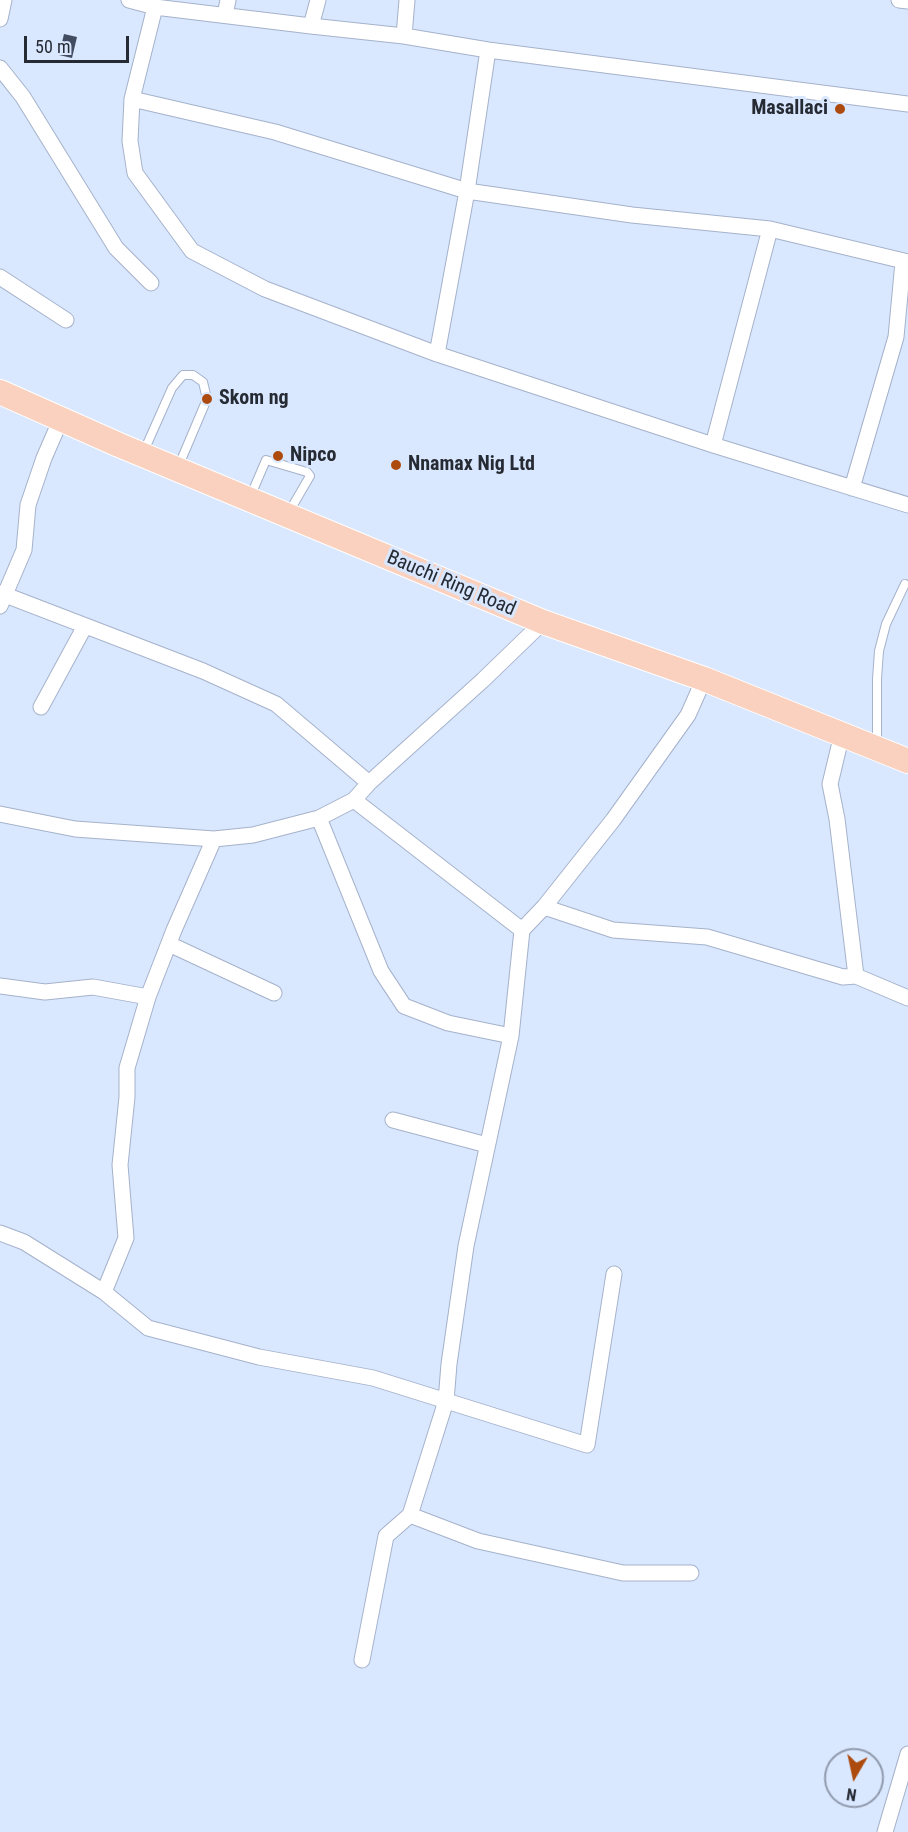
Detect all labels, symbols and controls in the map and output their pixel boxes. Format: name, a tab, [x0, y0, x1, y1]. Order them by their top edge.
scale bar	[27, 24, 132, 62]
text: 50 m	[35, 36, 70, 57]
place label: Masallaci	[751, 97, 828, 121]
marker: Masallaci	[833, 102, 847, 116]
place label: Skom ng	[219, 387, 289, 411]
marker: Skom ng	[200, 392, 214, 406]
place label: Nipco	[290, 444, 336, 468]
marker: Nipco	[271, 449, 285, 463]
place label: Nnamax Nig Ltd	[408, 453, 535, 477]
marker: Nnamax Nig Ltd	[389, 458, 403, 472]
street label: Bauchi Ring Road	[383, 546, 519, 622]
north arrow	[824, 1748, 884, 1808]
text: N	[845, 1784, 858, 1804]

